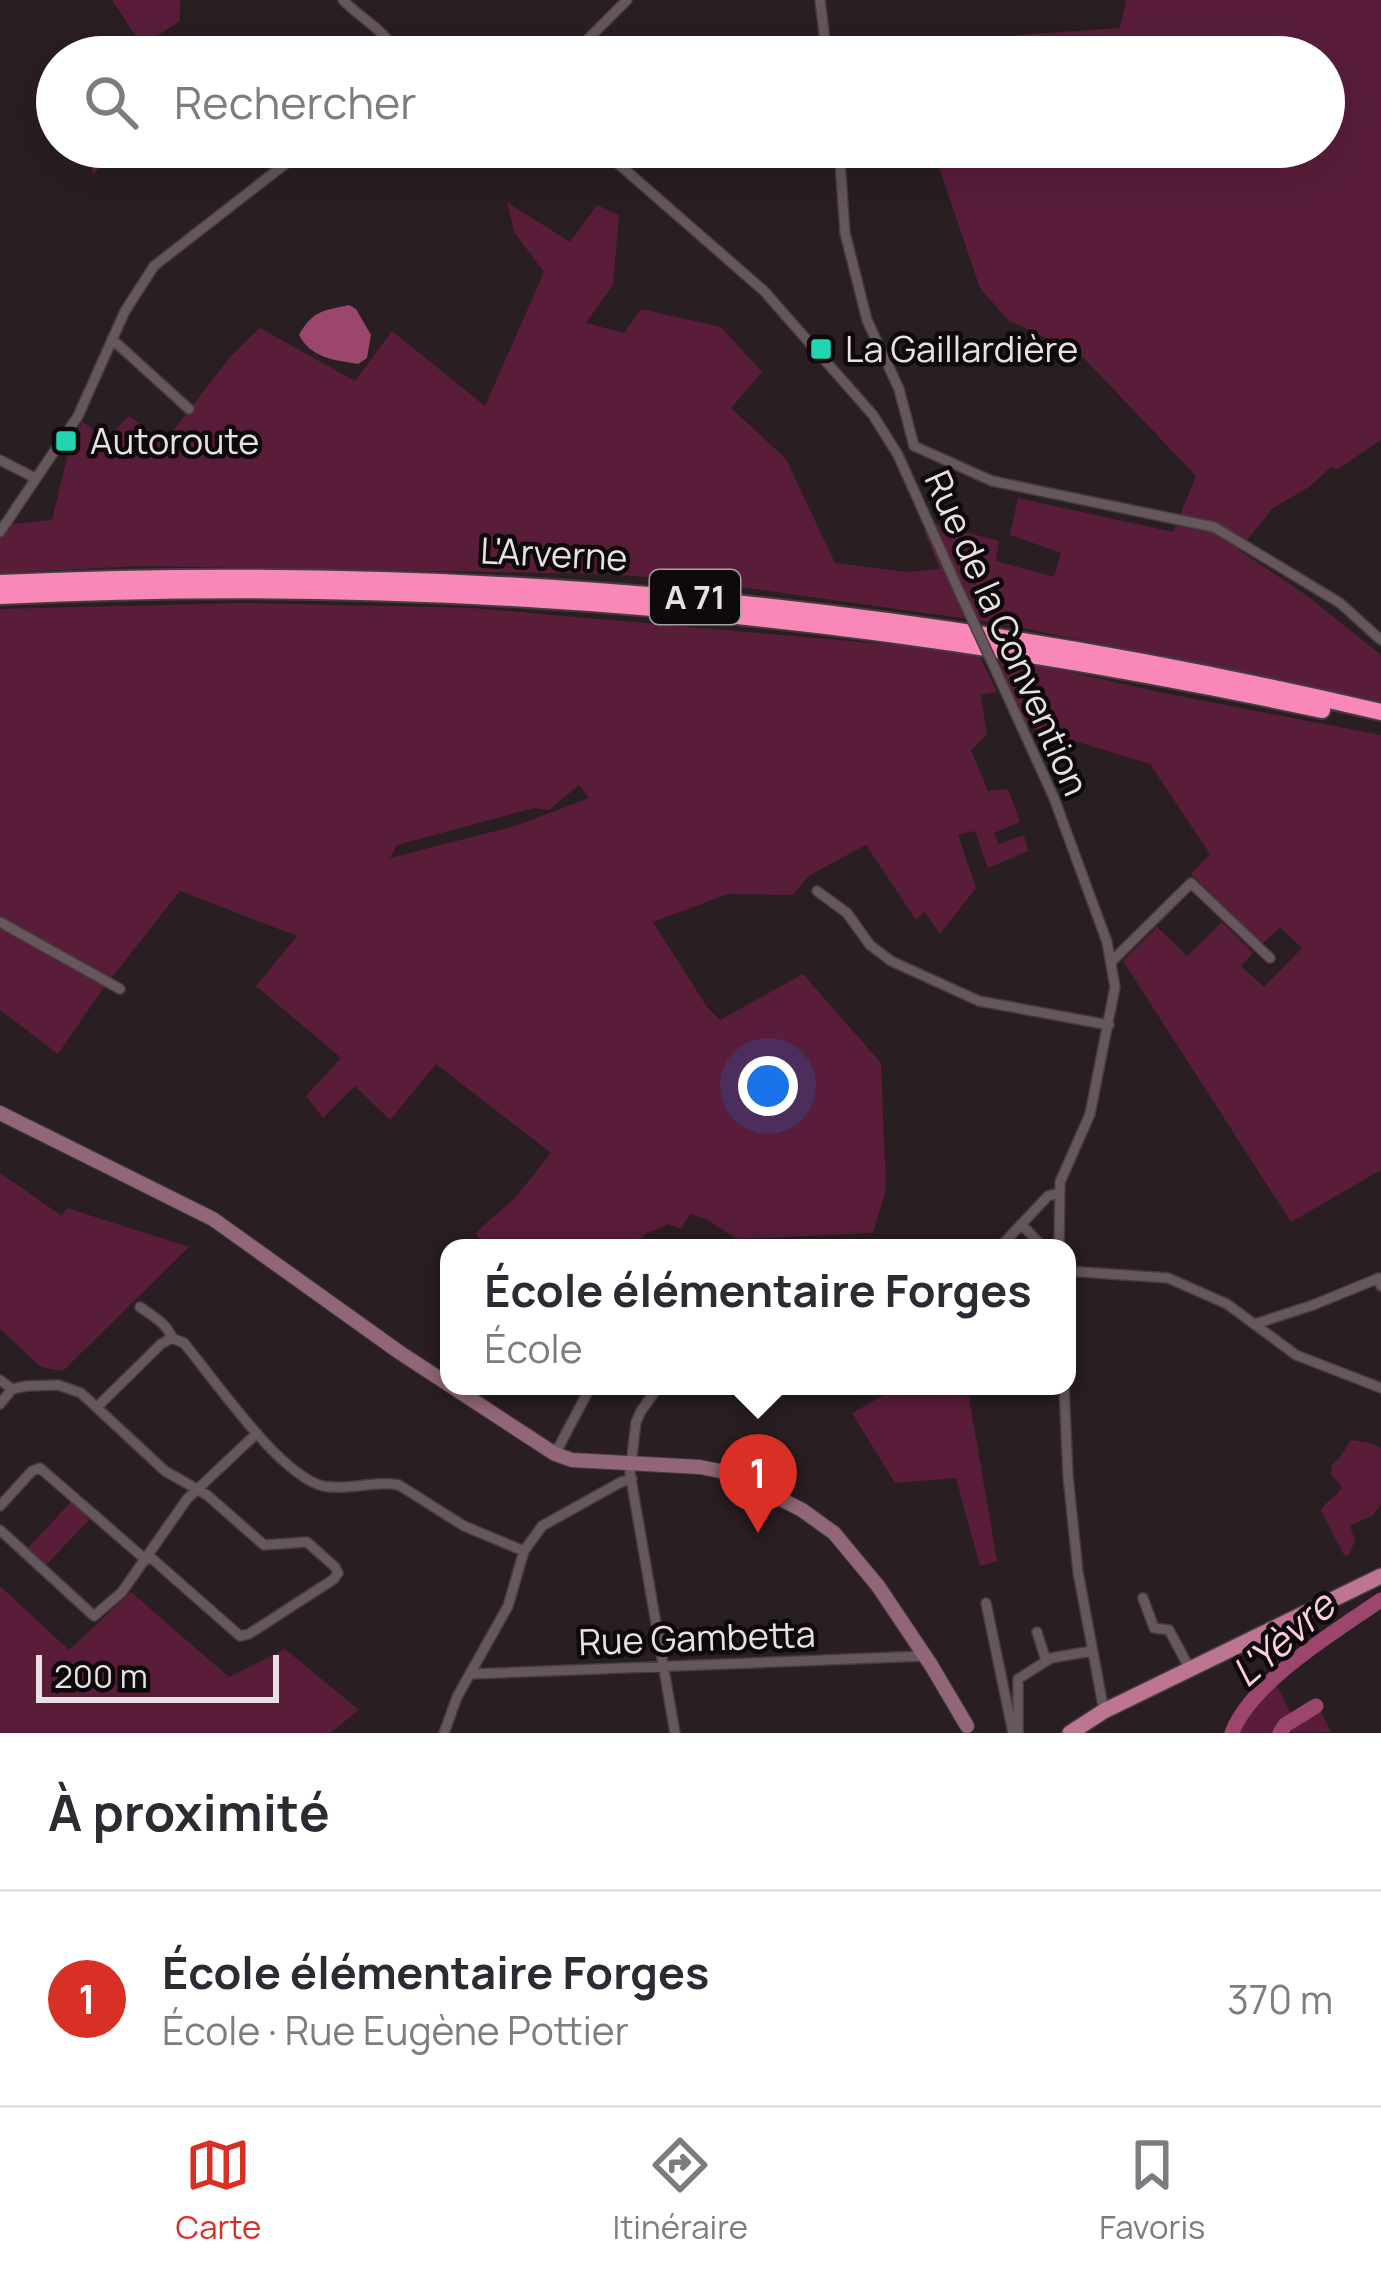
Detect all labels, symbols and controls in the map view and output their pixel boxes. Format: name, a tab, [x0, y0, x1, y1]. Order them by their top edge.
search box	[36, 36, 1345, 168]
icon: search	[78, 69, 144, 135]
text: Rechercher	[174, 71, 417, 133]
place label: La Gaillardière	[845, 324, 1078, 373]
marker: La Gaillardière	[808, 336, 834, 362]
place label: Autoroute	[90, 416, 259, 465]
marker: Autoroute	[53, 428, 79, 454]
street label: Rue de la Convention	[914, 463, 1101, 803]
street label: L'Arverne	[479, 525, 629, 582]
road number: A 71	[650, 570, 740, 624]
your location	[738, 1056, 798, 1116]
popup	[440, 1239, 1076, 1395]
text: École élémentaire Forges	[484, 1259, 1032, 1321]
text: École	[484, 1321, 583, 1375]
pin: 1	[719, 1434, 797, 1533]
water label: L'Yèvre	[1219, 1577, 1347, 1698]
street label: Rue Gambetta	[578, 1609, 816, 1666]
scale bar	[36, 1649, 279, 1702]
text: 200 m	[54, 1653, 148, 1698]
text: À proximité	[48, 1777, 330, 1846]
text: École élémentaire Forges	[162, 1941, 709, 2003]
text: 1	[78, 1972, 96, 2026]
text: 370 m	[1227, 1972, 1333, 2026]
text: École · Rue Eugène Pottier	[162, 2003, 629, 2057]
tab: Carte	[176, 2132, 261, 2249]
tab: Itinéraire	[612, 2132, 748, 2249]
tab: Favoris	[1099, 2132, 1205, 2249]

